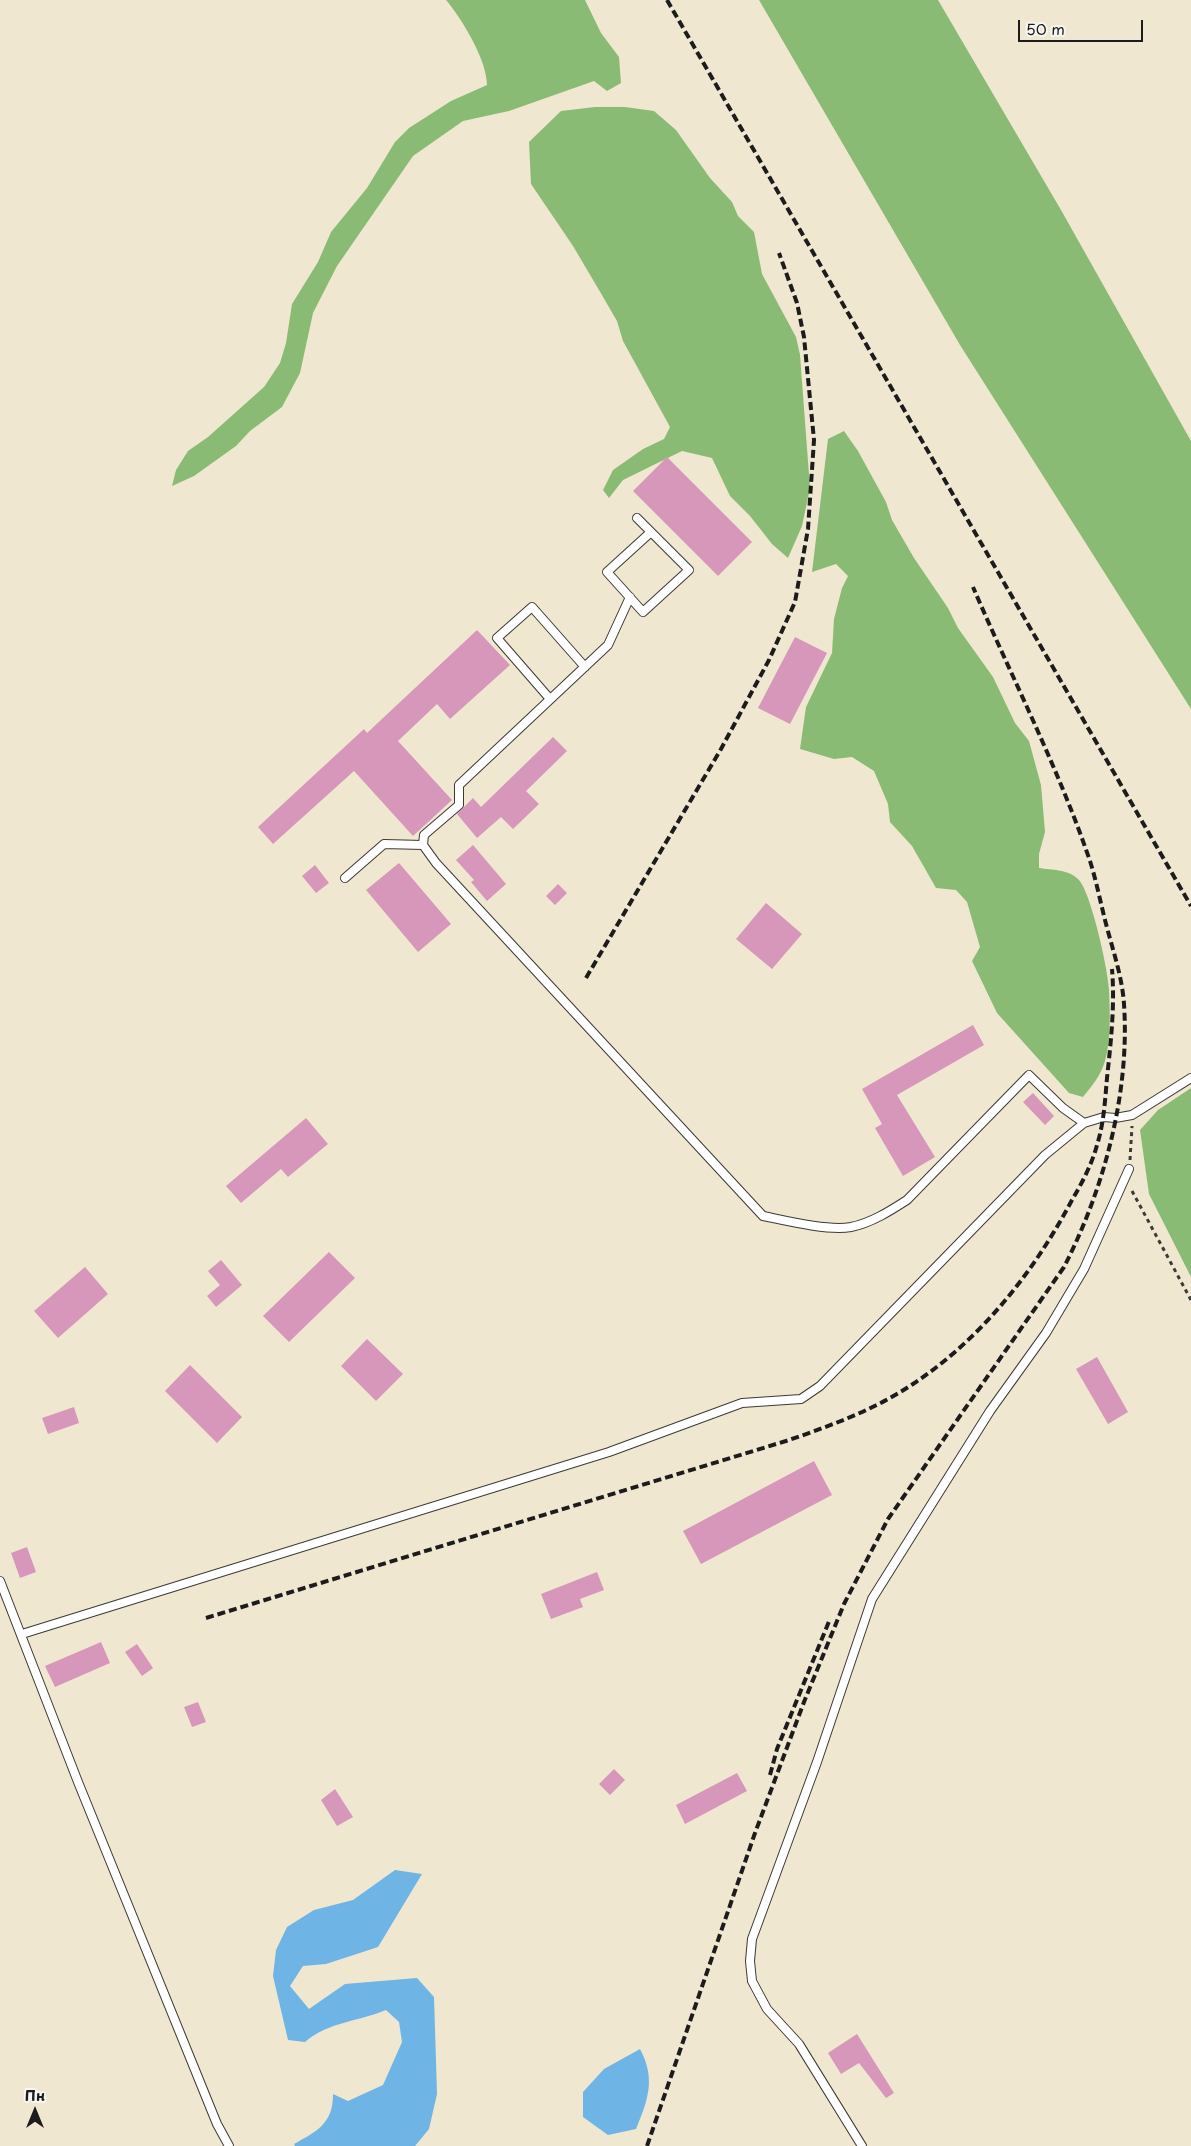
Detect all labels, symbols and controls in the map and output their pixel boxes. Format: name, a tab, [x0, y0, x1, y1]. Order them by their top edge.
scale bar	[1021, 10, 1146, 42]
text: 50 m	[1026, 17, 1065, 40]
text: Пн	[25, 2085, 45, 2106]
north arrow	[10, 2086, 60, 2136]

